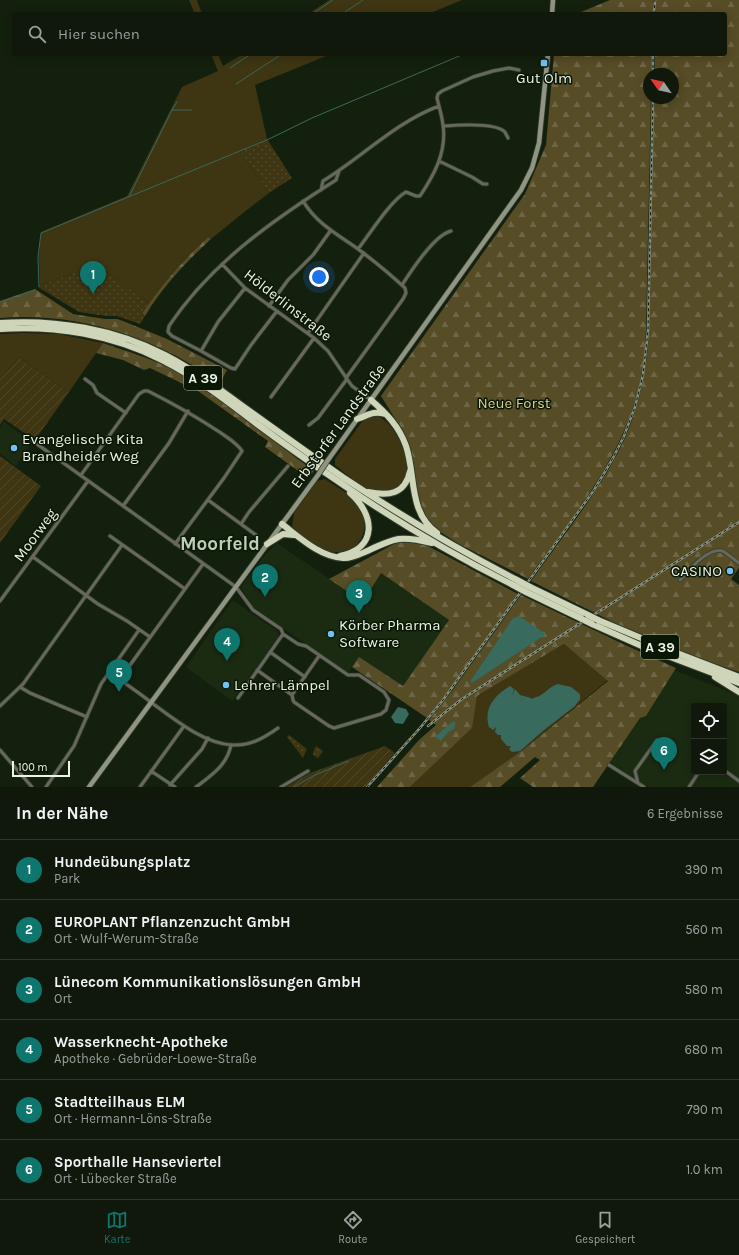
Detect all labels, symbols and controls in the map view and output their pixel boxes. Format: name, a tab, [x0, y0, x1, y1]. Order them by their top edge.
search box	[12, 12, 727, 56]
icon: search	[26, 23, 48, 45]
text: Hier suchen	[58, 25, 140, 43]
marker: Gut Olm	[539, 58, 549, 68]
north arrow	[643, 68, 679, 104]
place label: Gut Olm	[516, 69, 572, 87]
pin: 1	[80, 261, 106, 294]
street label: Hölderlinstraße	[241, 265, 335, 345]
your location	[309, 267, 329, 287]
street label: Erbstorfer Landstraße	[287, 360, 389, 492]
road number: A 39	[184, 366, 222, 390]
park label: Neue Forst	[478, 394, 551, 412]
place label: Evangelische Kita Brandheider Weg	[22, 430, 144, 465]
marker: Evangelische Kita Brandheider Weg	[9, 443, 19, 453]
street label: Moorweg	[10, 504, 61, 565]
district label: Moorfeld	[180, 533, 260, 555]
place label: CASINO	[671, 562, 722, 580]
pin: 2	[252, 564, 278, 597]
marker: CASINO	[725, 566, 735, 576]
pin: 3	[346, 580, 372, 613]
place label: Körber Pharma Software	[339, 616, 441, 651]
pin: 4	[214, 628, 240, 661]
marker: Körber Pharma Software	[326, 629, 336, 639]
road number: A 39	[641, 635, 679, 659]
pin: 5	[106, 659, 132, 692]
place label: Lehrer Lämpel	[234, 676, 330, 694]
marker: Lehrer Lämpel	[221, 680, 231, 690]
map controls	[691, 703, 727, 775]
button: locate	[691, 703, 727, 739]
pin: 6	[651, 737, 677, 770]
button: layers	[691, 739, 727, 775]
scale bar	[12, 759, 70, 778]
text: 100 m	[18, 761, 48, 774]
text: In der Nähe	[16, 803, 108, 823]
text: 6 Ergebnisse	[647, 806, 723, 821]
text: Hundeübungsplatz	[54, 853, 190, 871]
text: 1	[27, 862, 31, 877]
text: 390 m	[685, 862, 723, 877]
text: Park	[54, 871, 80, 886]
text: EUROPLANT Pflanzenzucht GmbH	[54, 913, 291, 931]
text: 2	[25, 922, 33, 937]
text: 560 m	[685, 922, 723, 937]
text: Ort · Wulf-Werum-Straße	[54, 931, 199, 946]
text: Lünecom Kommunikationslösungen GmbH	[54, 973, 361, 991]
text: 3	[25, 982, 33, 997]
text: 580 m	[685, 982, 723, 997]
text: Ort	[54, 991, 72, 1006]
text: Wasserknecht-Apotheke	[54, 1033, 228, 1051]
text: 4	[25, 1042, 33, 1057]
text: 680 m	[685, 1042, 723, 1057]
text: Apotheke · Gebrüder-Loewe-Straße	[54, 1051, 257, 1066]
text: Stadtteilhaus ELM	[54, 1093, 185, 1111]
text: 5	[25, 1102, 33, 1117]
text: 790 m	[686, 1102, 723, 1117]
text: Ort · Hermann-Löns-Straße	[54, 1111, 212, 1126]
text: Sporthalle Hanseviertel	[54, 1153, 222, 1171]
text: 6	[25, 1162, 33, 1177]
text: 1.0 km	[686, 1162, 723, 1177]
text: Ort · Lübecker Straße	[54, 1171, 177, 1186]
tab: Karte	[104, 1209, 130, 1246]
tab: Route	[338, 1209, 367, 1246]
tab: Gespeichert	[575, 1209, 635, 1246]

